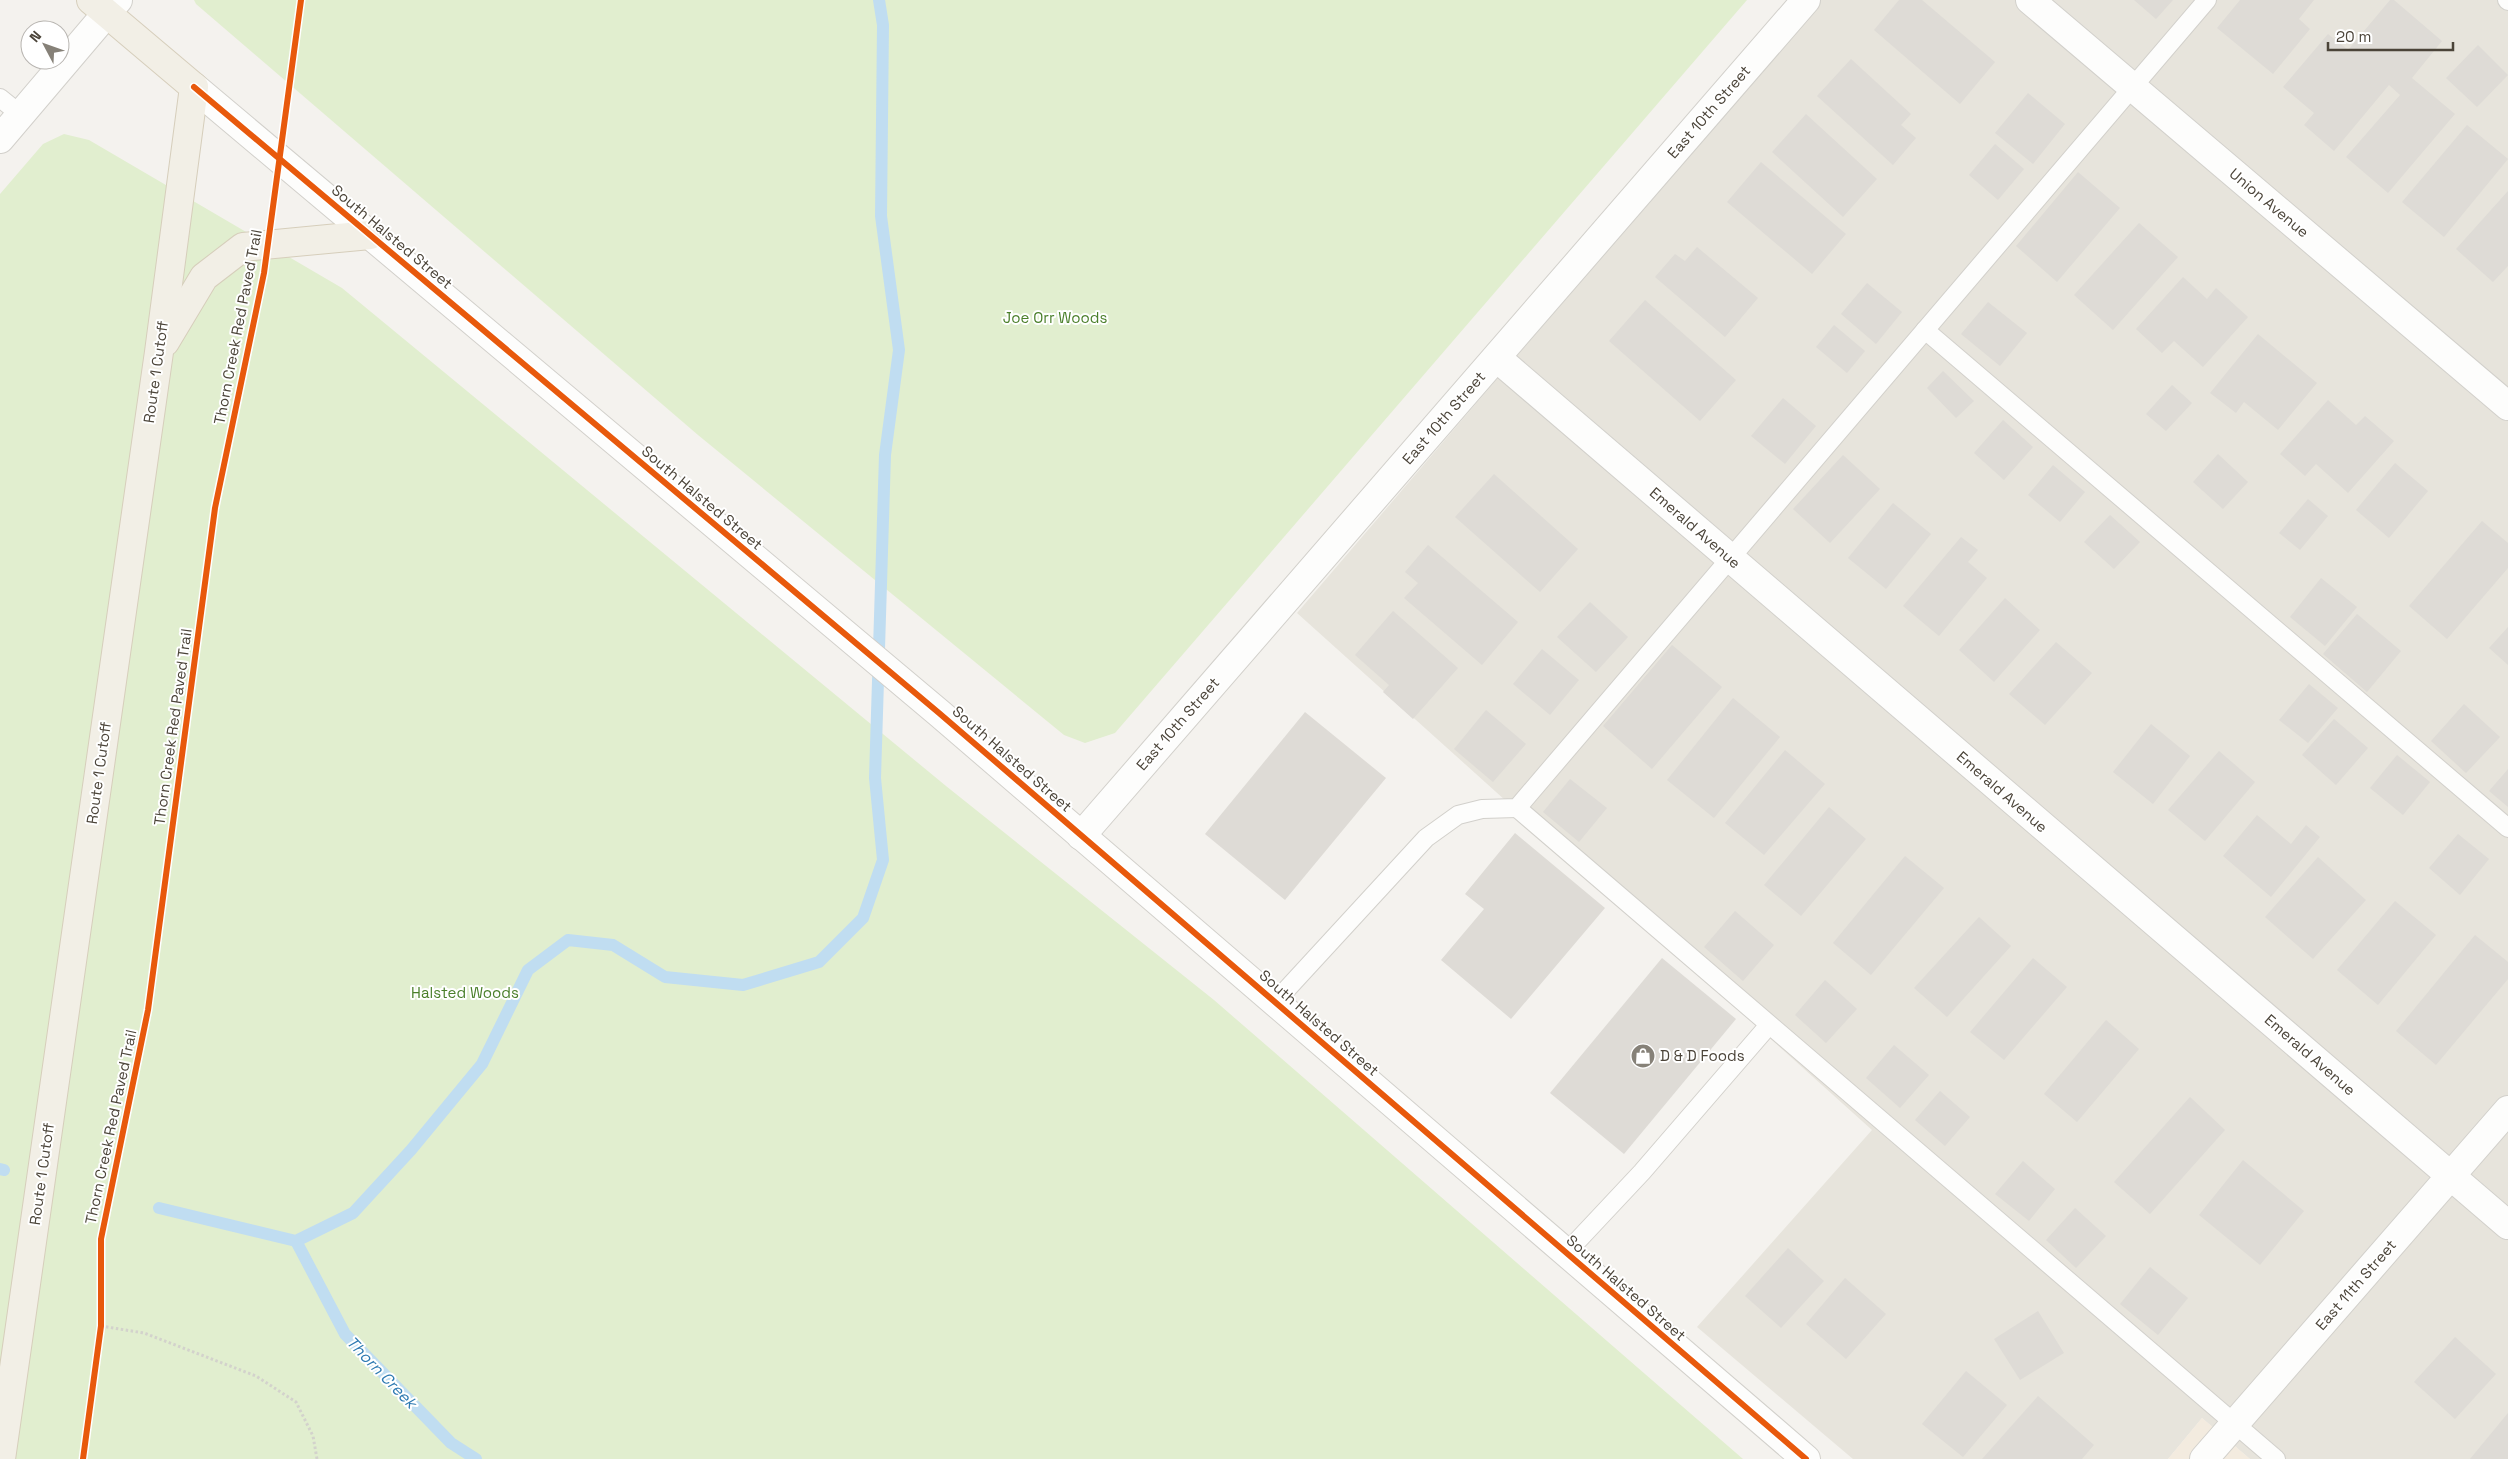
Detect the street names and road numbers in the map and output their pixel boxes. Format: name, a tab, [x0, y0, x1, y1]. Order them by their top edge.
street label: East 10th Street	[1663, 61, 1754, 162]
street label: Union Avenue	[2226, 164, 2313, 241]
street label: South Halsted Street	[328, 180, 457, 293]
street label: Thorn Creek Red Paved Trail	[209, 228, 266, 426]
street label: Route 1 Cutoff	[139, 319, 172, 424]
street label: East 10th Street	[1398, 367, 1489, 468]
street label: South Halsted Street	[638, 441, 767, 554]
street label: Emerald Avenue	[1646, 483, 1745, 572]
street label: Thorn Creek Red Paved Trail	[149, 627, 196, 827]
street label: East 10th Street	[1132, 673, 1223, 774]
street label: South Halsted Street	[949, 701, 1076, 816]
street label: Route 1 Cutoff	[82, 720, 115, 825]
street label: Emerald Avenue	[1953, 747, 2052, 836]
street label: South Halsted Street	[1256, 965, 1383, 1080]
street label: Emerald Avenue	[2261, 1010, 2360, 1099]
street label: Thorn Creek Red Paved Trail	[81, 1028, 140, 1226]
street label: Route 1 Cutoff	[25, 1121, 58, 1226]
street label: South Halsted Street	[1563, 1230, 1690, 1345]
street label: East 11th Street	[2311, 1235, 2400, 1334]

